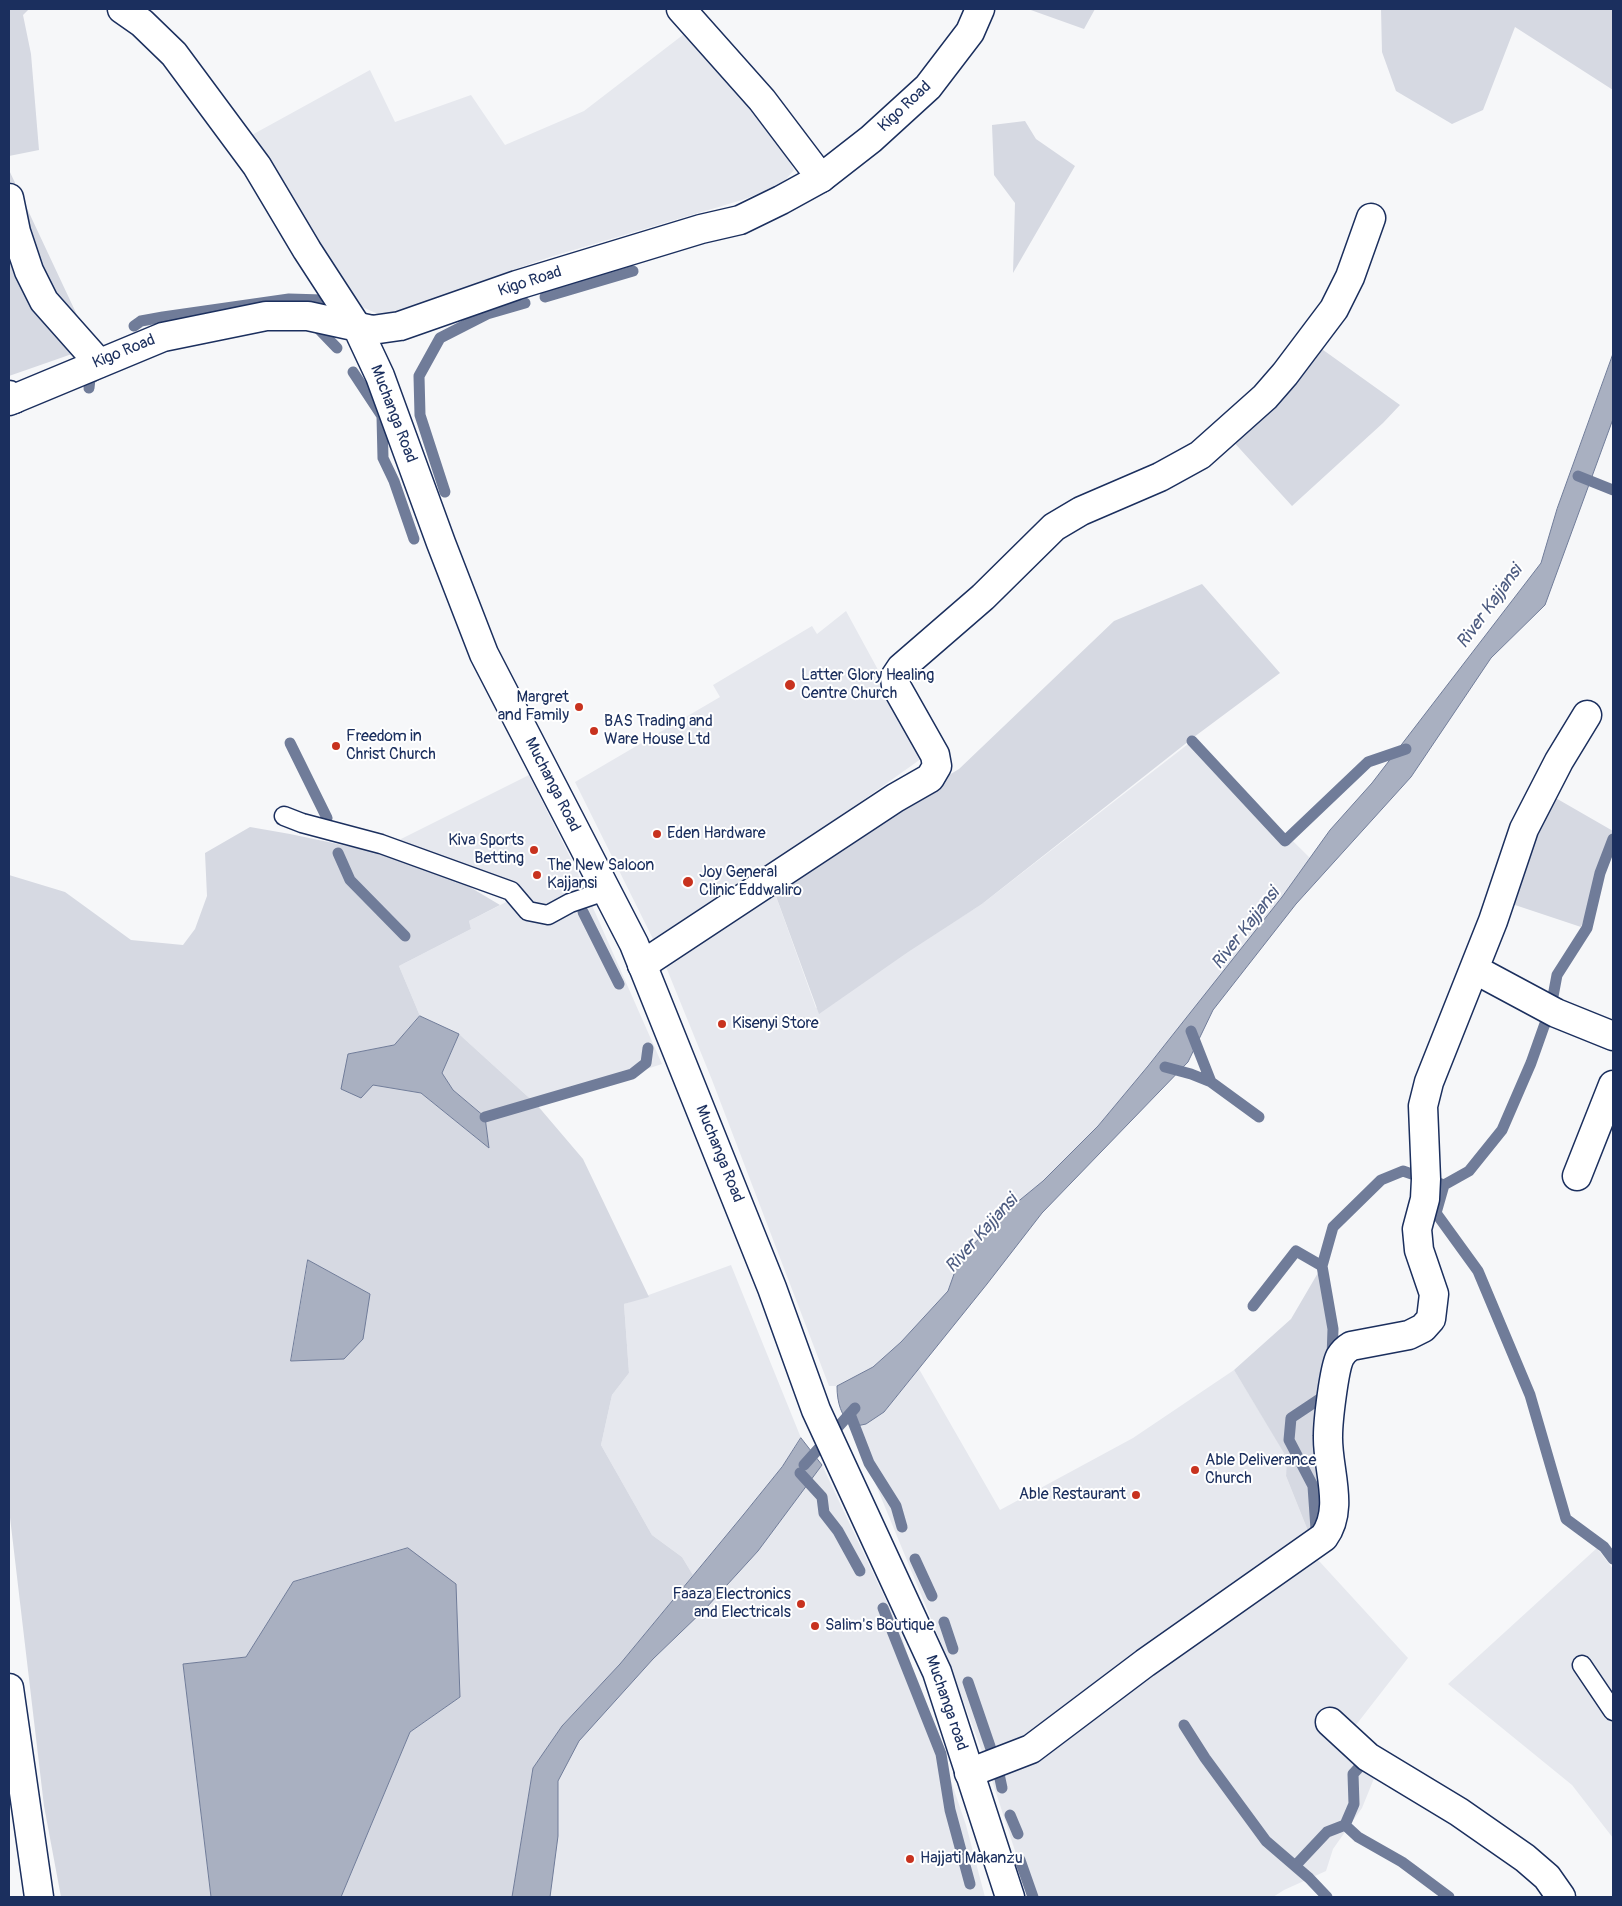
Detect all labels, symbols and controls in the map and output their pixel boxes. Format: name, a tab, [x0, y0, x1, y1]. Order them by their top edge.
street label: Kigo Road	[874, 78, 936, 136]
street label: Kigo Road	[496, 263, 564, 301]
street label: Kigo Road	[90, 331, 158, 373]
street label: Muchanga Road	[366, 362, 420, 466]
water label: River Kajjansi	[1452, 561, 1528, 653]
place label: Latter Glory Healing Centre Church	[801, 666, 934, 704]
marker: Latter Glory Healing Centre Church	[783, 678, 797, 692]
place label: Margret and Family	[498, 688, 569, 726]
marker: Margret and Family	[573, 701, 585, 713]
place label: BAS Trading and Ware House Ltd	[604, 712, 713, 750]
marker: BAS Trading and Ware House Ltd	[588, 725, 600, 737]
place label: Freedom in Christ Church	[346, 727, 436, 765]
street label: Muchanga Road	[520, 735, 584, 835]
marker: Freedom in Christ Church	[330, 740, 342, 752]
place label: Eden Hardware	[667, 824, 766, 844]
marker: Eden Hardware	[651, 828, 663, 840]
place label: Kiva Sports Betting	[448, 831, 524, 869]
marker: Kiva Sports Betting	[528, 844, 540, 856]
place label: The New Saloon Kajjansi	[547, 856, 654, 894]
place label: Joy General Clinic Eddwaliro	[699, 863, 802, 901]
marker: The New Saloon Kajjansi	[531, 869, 543, 881]
marker: Joy General Clinic Eddwaliro	[681, 875, 695, 889]
water label: River Kajjansi	[1207, 884, 1285, 974]
place label: Kisenyi Store	[732, 1014, 819, 1034]
marker: Kisenyi Store	[716, 1018, 728, 1030]
street label: Muchanga Road	[691, 1103, 747, 1205]
water label: River Kajjansi	[941, 1190, 1023, 1278]
place label: Able Deliverance Church	[1205, 1451, 1316, 1489]
marker: Able Deliverance Church	[1189, 1464, 1201, 1476]
place label: Able Restaurant	[1019, 1485, 1126, 1505]
marker: Able Restaurant	[1130, 1489, 1142, 1501]
place label: Faaza Electronics and Electricals	[673, 1585, 791, 1623]
marker: Faaza Electronics and Electricals	[795, 1598, 807, 1610]
place label: Salim's Boutique	[825, 1616, 934, 1636]
marker: Salim's Boutique	[809, 1620, 821, 1632]
street label: Muchanga road	[921, 1653, 971, 1753]
place label: Hajjati Makanzu	[920, 1849, 1023, 1869]
marker: Hajjati Makanzu	[904, 1853, 916, 1865]

